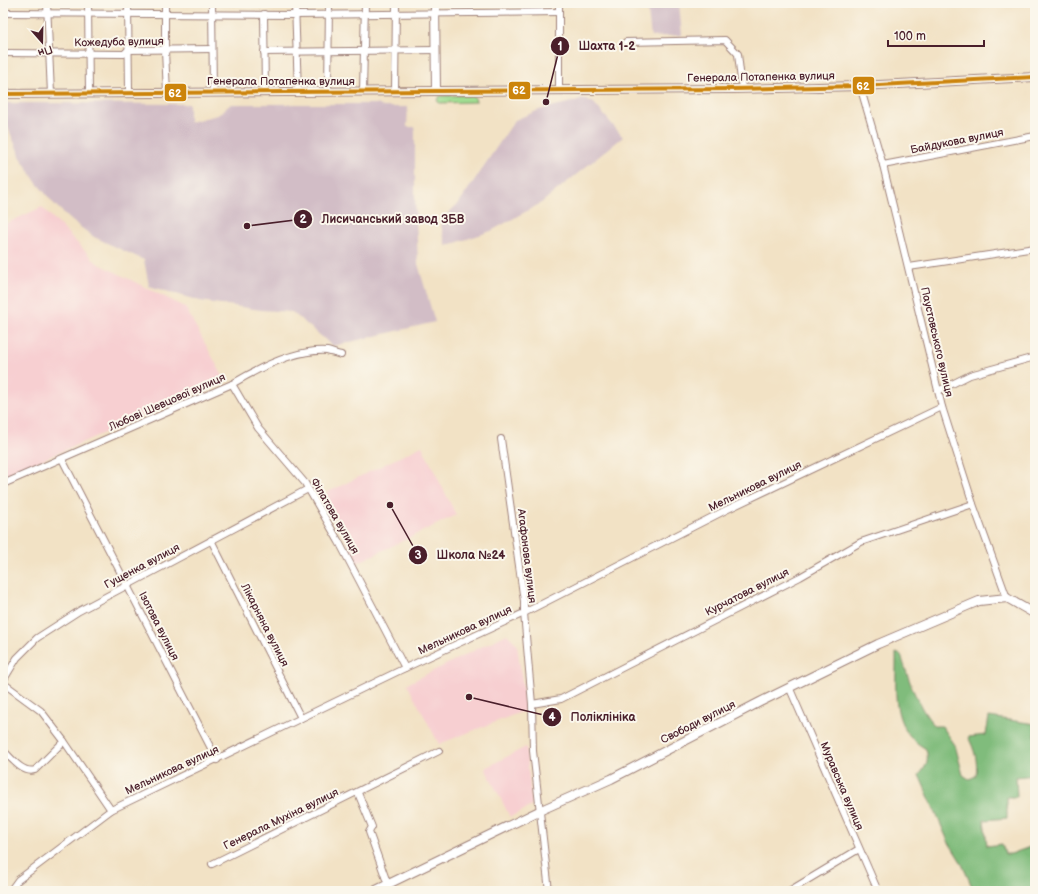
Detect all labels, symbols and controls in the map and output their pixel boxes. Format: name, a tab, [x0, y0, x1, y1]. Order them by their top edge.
north arrow	[22, 22, 62, 62]
scale bar	[888, 22, 984, 48]
text: 100 m	[894, 29, 926, 44]
callout: Шахта 1-2	[550, 34, 643, 58]
street label: Кожедуба вулиця	[74, 35, 164, 49]
text: 1	[557, 39, 563, 54]
text: Шахта 1-2	[578, 39, 636, 54]
text: Пн	[36, 42, 54, 60]
street label: Генерала Потапенка вулиця	[687, 69, 835, 85]
street label: Генерала Потапенка вулиця	[207, 75, 355, 88]
line badge: 62	[852, 76, 875, 95]
text: 62	[856, 80, 870, 93]
line badge: 62	[508, 81, 531, 100]
line badge: 62	[164, 83, 187, 102]
text: 62	[512, 84, 526, 97]
text: 62	[168, 87, 182, 100]
street label: Байдукова вулиця	[909, 126, 1005, 156]
callout: Лисичанський завод ЗБВ	[293, 207, 472, 231]
text: 2	[299, 212, 307, 227]
text: Лисичанський завод ЗБВ	[321, 212, 465, 227]
street label: Паустовського вулиця	[918, 286, 956, 398]
street label: Любові Шевцової вулиця	[106, 370, 227, 434]
street label: Мельникова вулиця	[706, 458, 804, 514]
street label: Філатова вулиця	[308, 476, 362, 556]
street label: Агафонова вулиця	[515, 507, 539, 604]
street label: Гущенка вулиця	[102, 541, 182, 591]
callout: Школа №24	[408, 543, 513, 567]
text: 3	[414, 548, 422, 563]
text: Школа №24	[437, 548, 505, 563]
street label: Курчатова вулиця	[703, 565, 791, 619]
street label: Лікарняна вулиця	[238, 580, 292, 669]
street label: Ізотова вулиця	[136, 589, 182, 663]
street label: Мельникова вулиця	[416, 603, 514, 657]
street label: Свободи вулиця	[659, 698, 737, 746]
callout: Поліклініка	[542, 705, 643, 729]
text: 4	[548, 710, 556, 725]
text: Поліклініка	[571, 710, 636, 725]
street label: Муравська вулиця	[818, 740, 866, 832]
street label: Мельникова вулиця	[123, 743, 221, 797]
street label: Генерала Мухіна вулиця	[221, 785, 341, 853]

